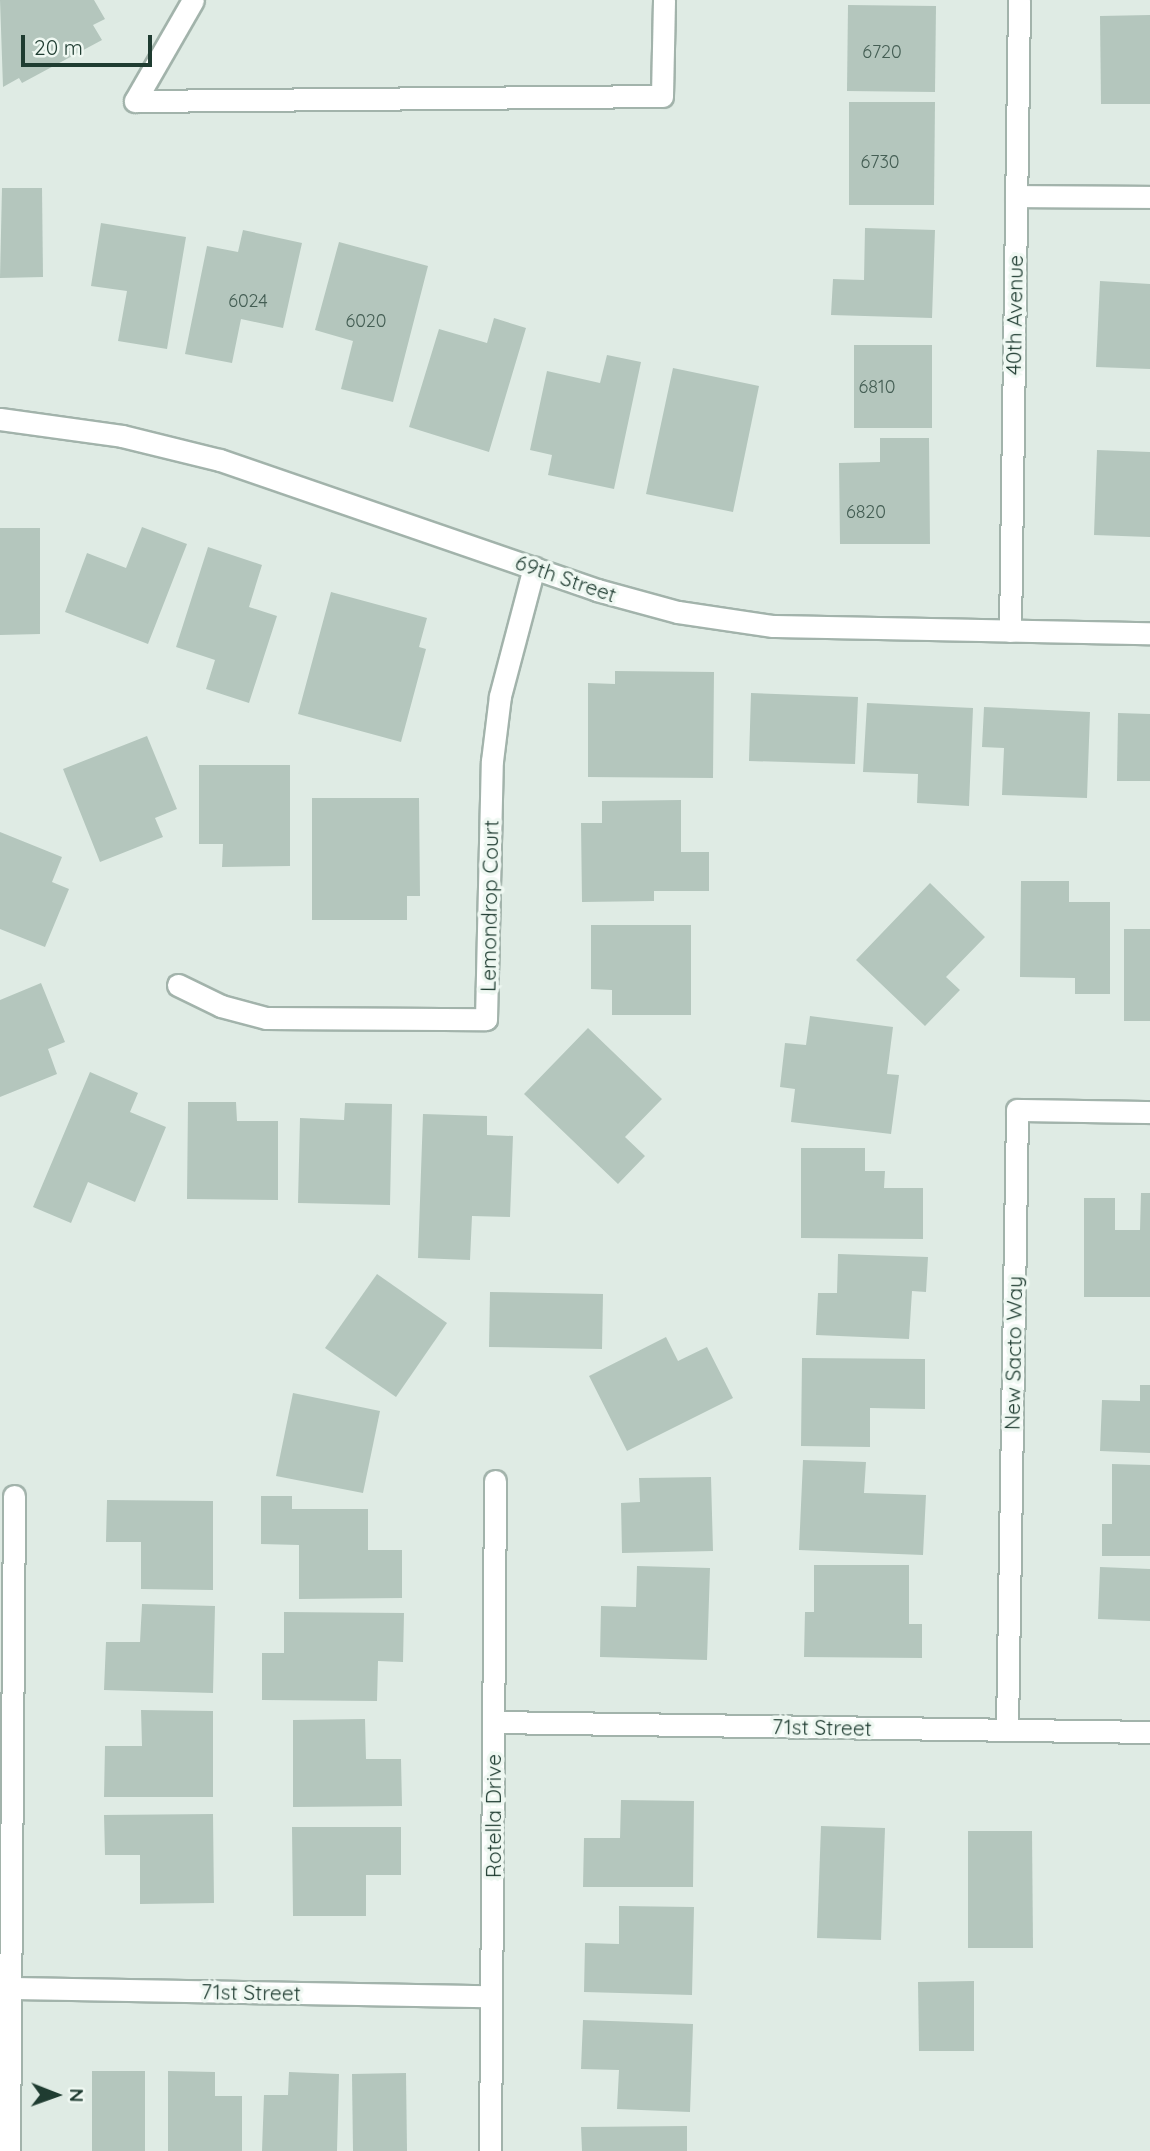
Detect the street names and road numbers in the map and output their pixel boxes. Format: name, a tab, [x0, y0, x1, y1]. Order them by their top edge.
street label: 40th Avenue	[1000, 255, 1028, 375]
street label: 69th Street	[512, 549, 620, 607]
street label: Lemondrop Court	[475, 820, 503, 992]
street label: New Sacto Way	[999, 1276, 1027, 1430]
street label: 71st Street	[772, 1714, 872, 1740]
street label: Rotella Drive	[480, 1754, 506, 1878]
street label: 71st Street	[201, 1979, 301, 2005]

